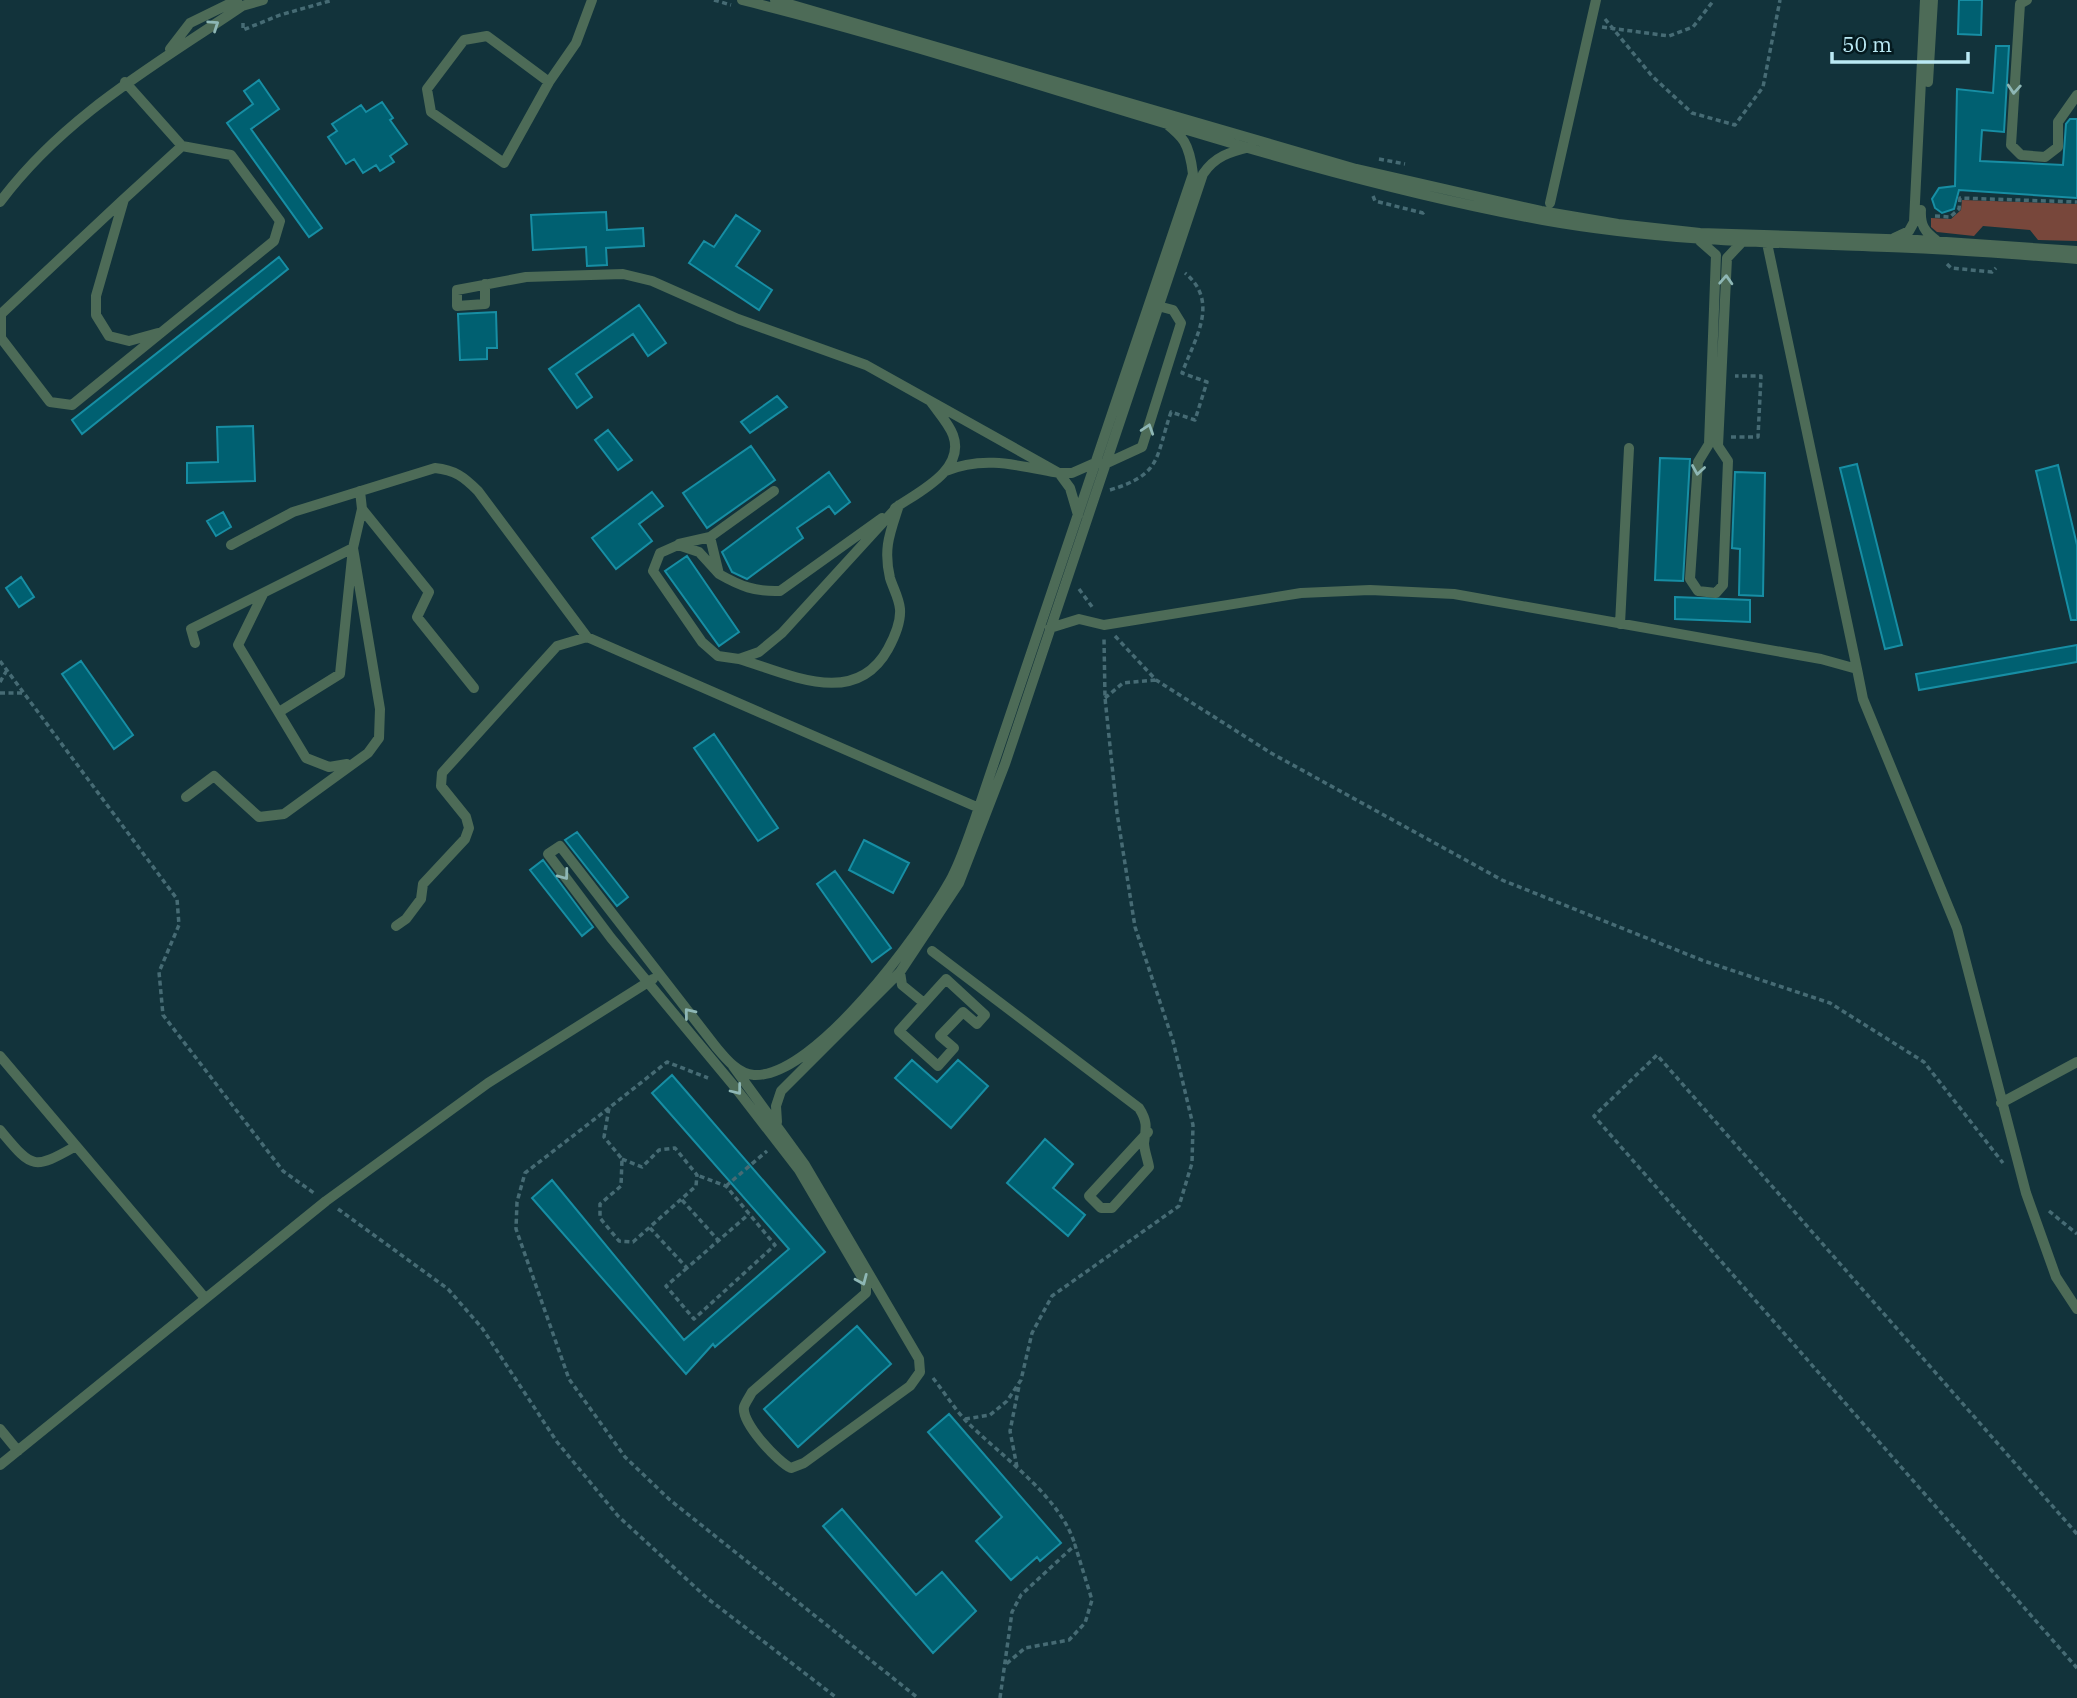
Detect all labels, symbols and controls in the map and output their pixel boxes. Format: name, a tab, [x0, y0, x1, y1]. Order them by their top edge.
one-way arrow	[206, 21, 219, 34]
scale bar	[1832, 21, 1968, 65]
text: 50 m	[1842, 30, 1892, 58]
one-way arrow	[2007, 83, 2022, 94]
one-way arrow	[1718, 274, 1733, 285]
one-way arrow	[1139, 423, 1154, 435]
one-way arrow	[1691, 464, 1706, 475]
one-way arrow	[556, 867, 568, 880]
one-way arrow	[685, 1009, 697, 1022]
one-way arrow	[729, 1083, 742, 1095]
one-way arrow	[853, 1273, 867, 1285]

